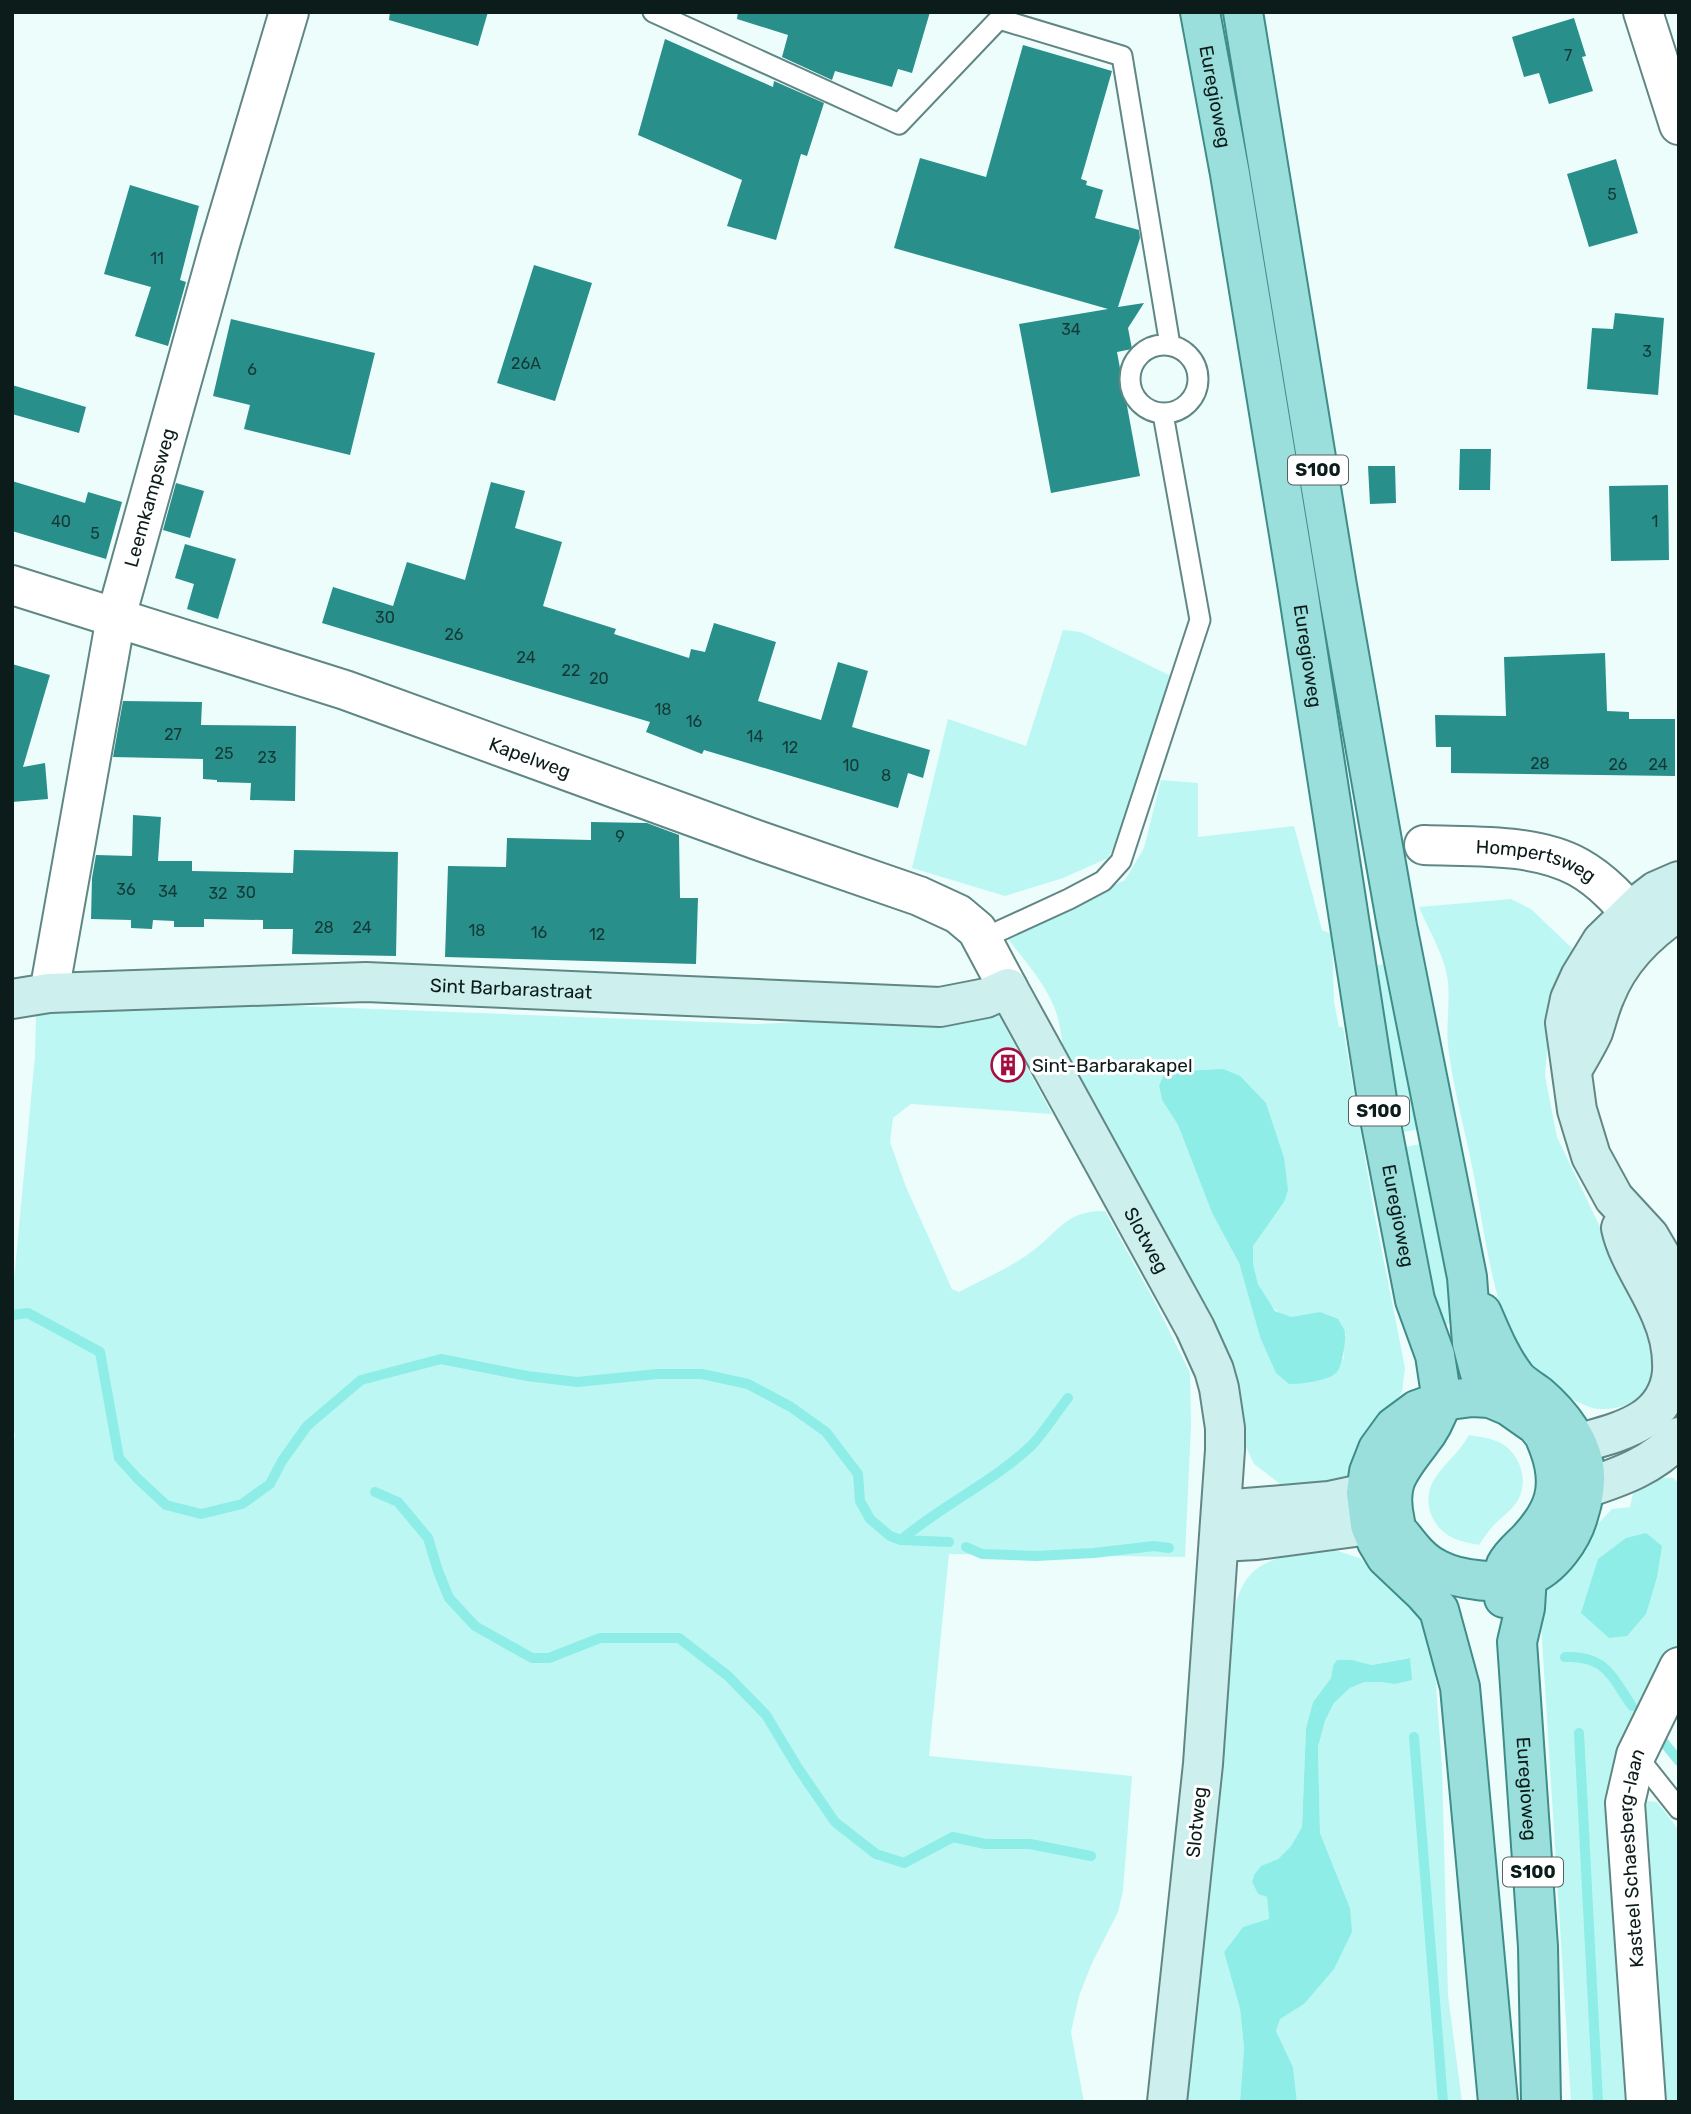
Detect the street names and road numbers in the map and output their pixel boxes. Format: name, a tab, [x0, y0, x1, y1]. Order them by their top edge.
street label: Euregioweg	[1194, 43, 1236, 150]
street label: Leemkampsweg	[119, 425, 180, 570]
road number: S100	[1288, 456, 1348, 484]
street label: Euregioweg	[1288, 603, 1327, 709]
street label: Kapelweg	[486, 732, 574, 783]
street label: Hompertsweg	[1475, 835, 1600, 887]
street label: Sint Barbarastraat	[430, 974, 593, 1004]
road number: S100	[1349, 1096, 1409, 1126]
street label: Euregioweg	[1377, 1162, 1419, 1269]
street label: Slotweg	[1119, 1203, 1174, 1277]
street label: Euregioweg	[1512, 1736, 1542, 1841]
street label: Kasteel Schaesberg-laan	[1614, 1744, 1650, 1969]
street label: Slotweg	[1181, 1785, 1212, 1859]
road number: S100	[1503, 1858, 1563, 1886]

